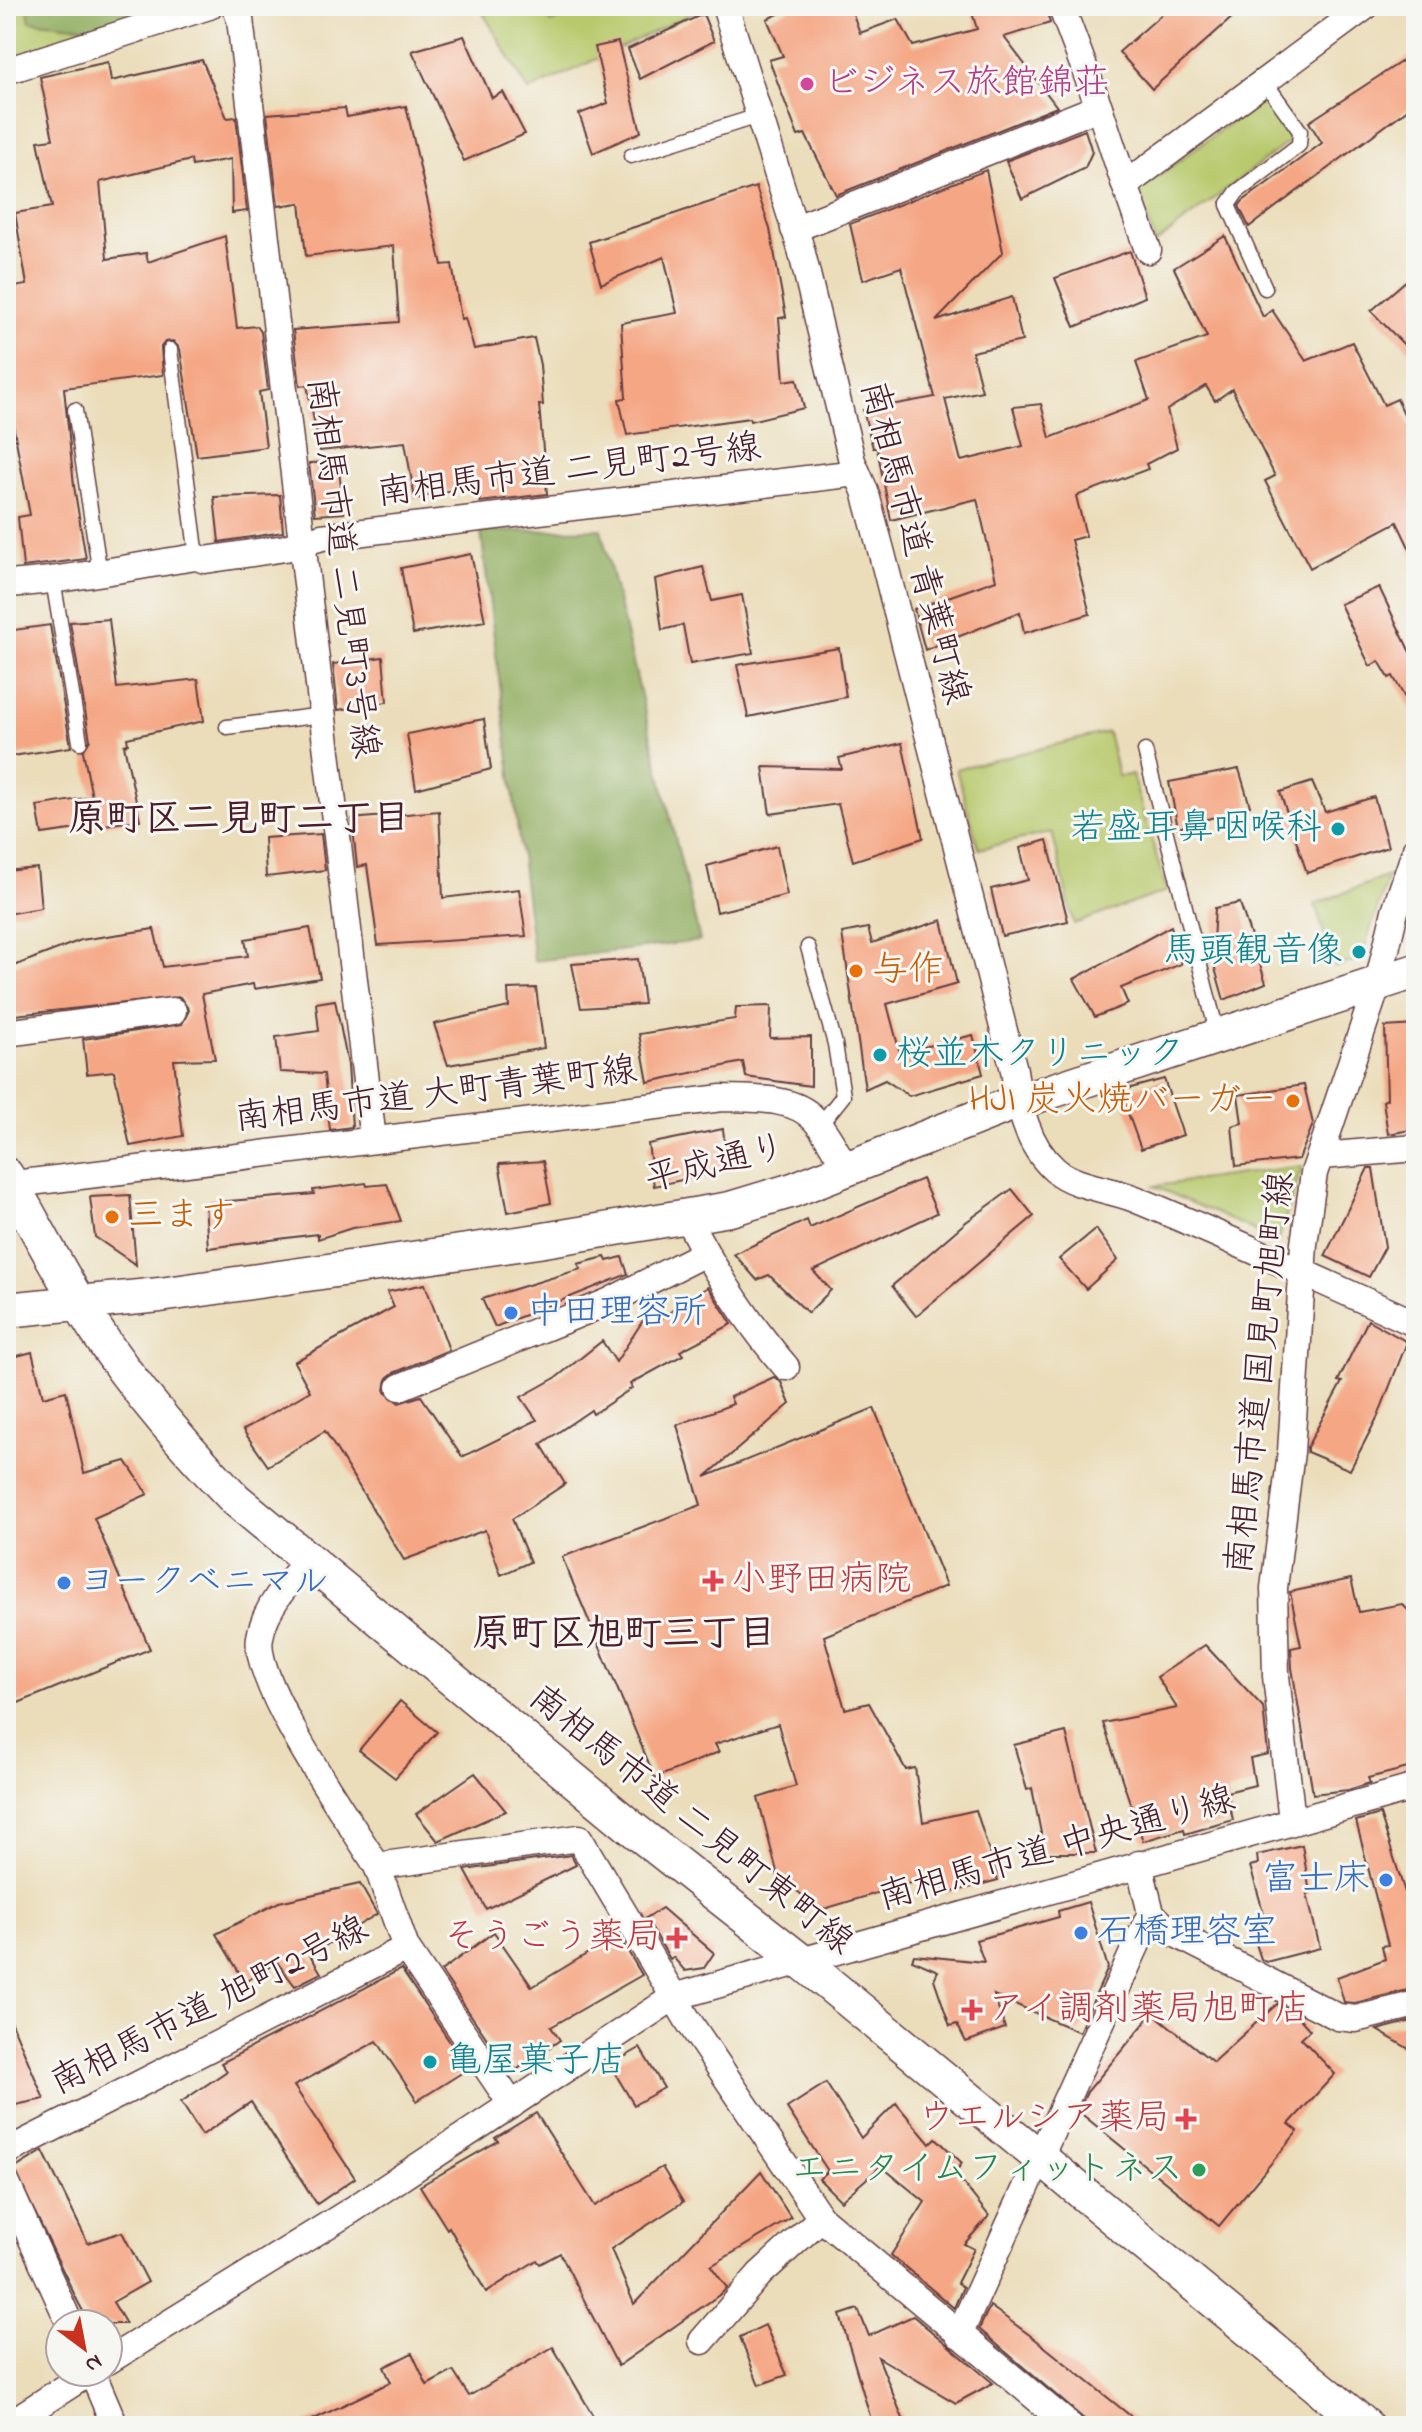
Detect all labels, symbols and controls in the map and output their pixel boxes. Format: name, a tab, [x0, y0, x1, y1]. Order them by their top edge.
place label: ビジネス旅館錦荘	[823, 58, 1110, 111]
marker: ビジネス旅館錦荘	[798, 75, 816, 93]
street label: 南相馬市道 二見町3号線	[291, 374, 391, 762]
street label: 南相馬市道 青葉町線	[844, 375, 982, 711]
street label: 南相馬市道 二見町2号線	[374, 422, 764, 522]
district label: 原町区二見町二丁目	[68, 793, 410, 849]
place label: 若盛耳鼻咽喉科	[1070, 803, 1322, 856]
marker: 若盛耳鼻咽喉科	[1329, 820, 1347, 838]
place label: 馬頭観音像	[1163, 926, 1343, 979]
marker: 馬頭観音像	[1350, 943, 1368, 961]
place label: 与作	[872, 945, 944, 998]
marker: 与作	[847, 962, 865, 980]
place label: 桜並木クリニック	[896, 1029, 1184, 1082]
street label: 南相馬市道 大町青葉町線	[232, 1045, 640, 1147]
marker: 桜並木クリニック	[871, 1046, 889, 1064]
place label: HJI 炭火焼バーガー	[969, 1075, 1277, 1128]
marker: HJI 炭火焼バーガー	[1284, 1092, 1302, 1110]
street label: 平成通り	[640, 1122, 792, 1208]
street label: 南相馬市道 国見町旭町線	[1214, 1169, 1310, 1577]
place label: 三ます	[128, 1191, 236, 1244]
marker: 三ます	[103, 1208, 121, 1226]
place label: 中田理容所	[527, 1287, 707, 1340]
marker: 中田理容所	[502, 1304, 520, 1322]
place label: 小野田病院	[731, 1555, 911, 1608]
place label: ヨークベニマル	[80, 1557, 329, 1610]
marker: 小野田病院	[702, 1570, 724, 1592]
marker: ヨークベニマル	[55, 1574, 73, 1592]
district label: 原町区旭町三丁目	[472, 1608, 776, 1664]
street label: 南相馬市道 二見町東町線	[516, 1673, 864, 1969]
street label: 南相馬市道 中央通り線	[872, 1774, 1242, 1926]
place label: 富士床	[1262, 1854, 1370, 1907]
marker: 富士床	[1377, 1871, 1395, 1889]
street label: 南相馬市道 旭町2号線	[42, 1904, 378, 2110]
place label: 石橋理容室	[1097, 1907, 1277, 1960]
place label: そうごう薬局	[444, 1912, 661, 1965]
marker: 石橋理容室	[1072, 1924, 1090, 1942]
marker: そうごう薬局	[668, 1929, 686, 1947]
place label: アイ調剤薬局旭町店	[988, 1984, 1310, 2037]
marker: アイ調剤薬局旭町店	[963, 2001, 981, 2019]
place label: 亀屋菓子店	[446, 2036, 626, 2089]
marker: 亀屋菓子店	[421, 2053, 439, 2071]
place label: ウエルシア薬局	[918, 2093, 1170, 2146]
marker: ウエルシア薬局	[1177, 2110, 1195, 2128]
place label: エニタイムフィットネス	[791, 2144, 1183, 2197]
marker: エニタイムフィットネス	[1190, 2161, 1208, 2179]
north arrow	[44, 2308, 124, 2388]
text: N	[78, 2345, 108, 2380]

